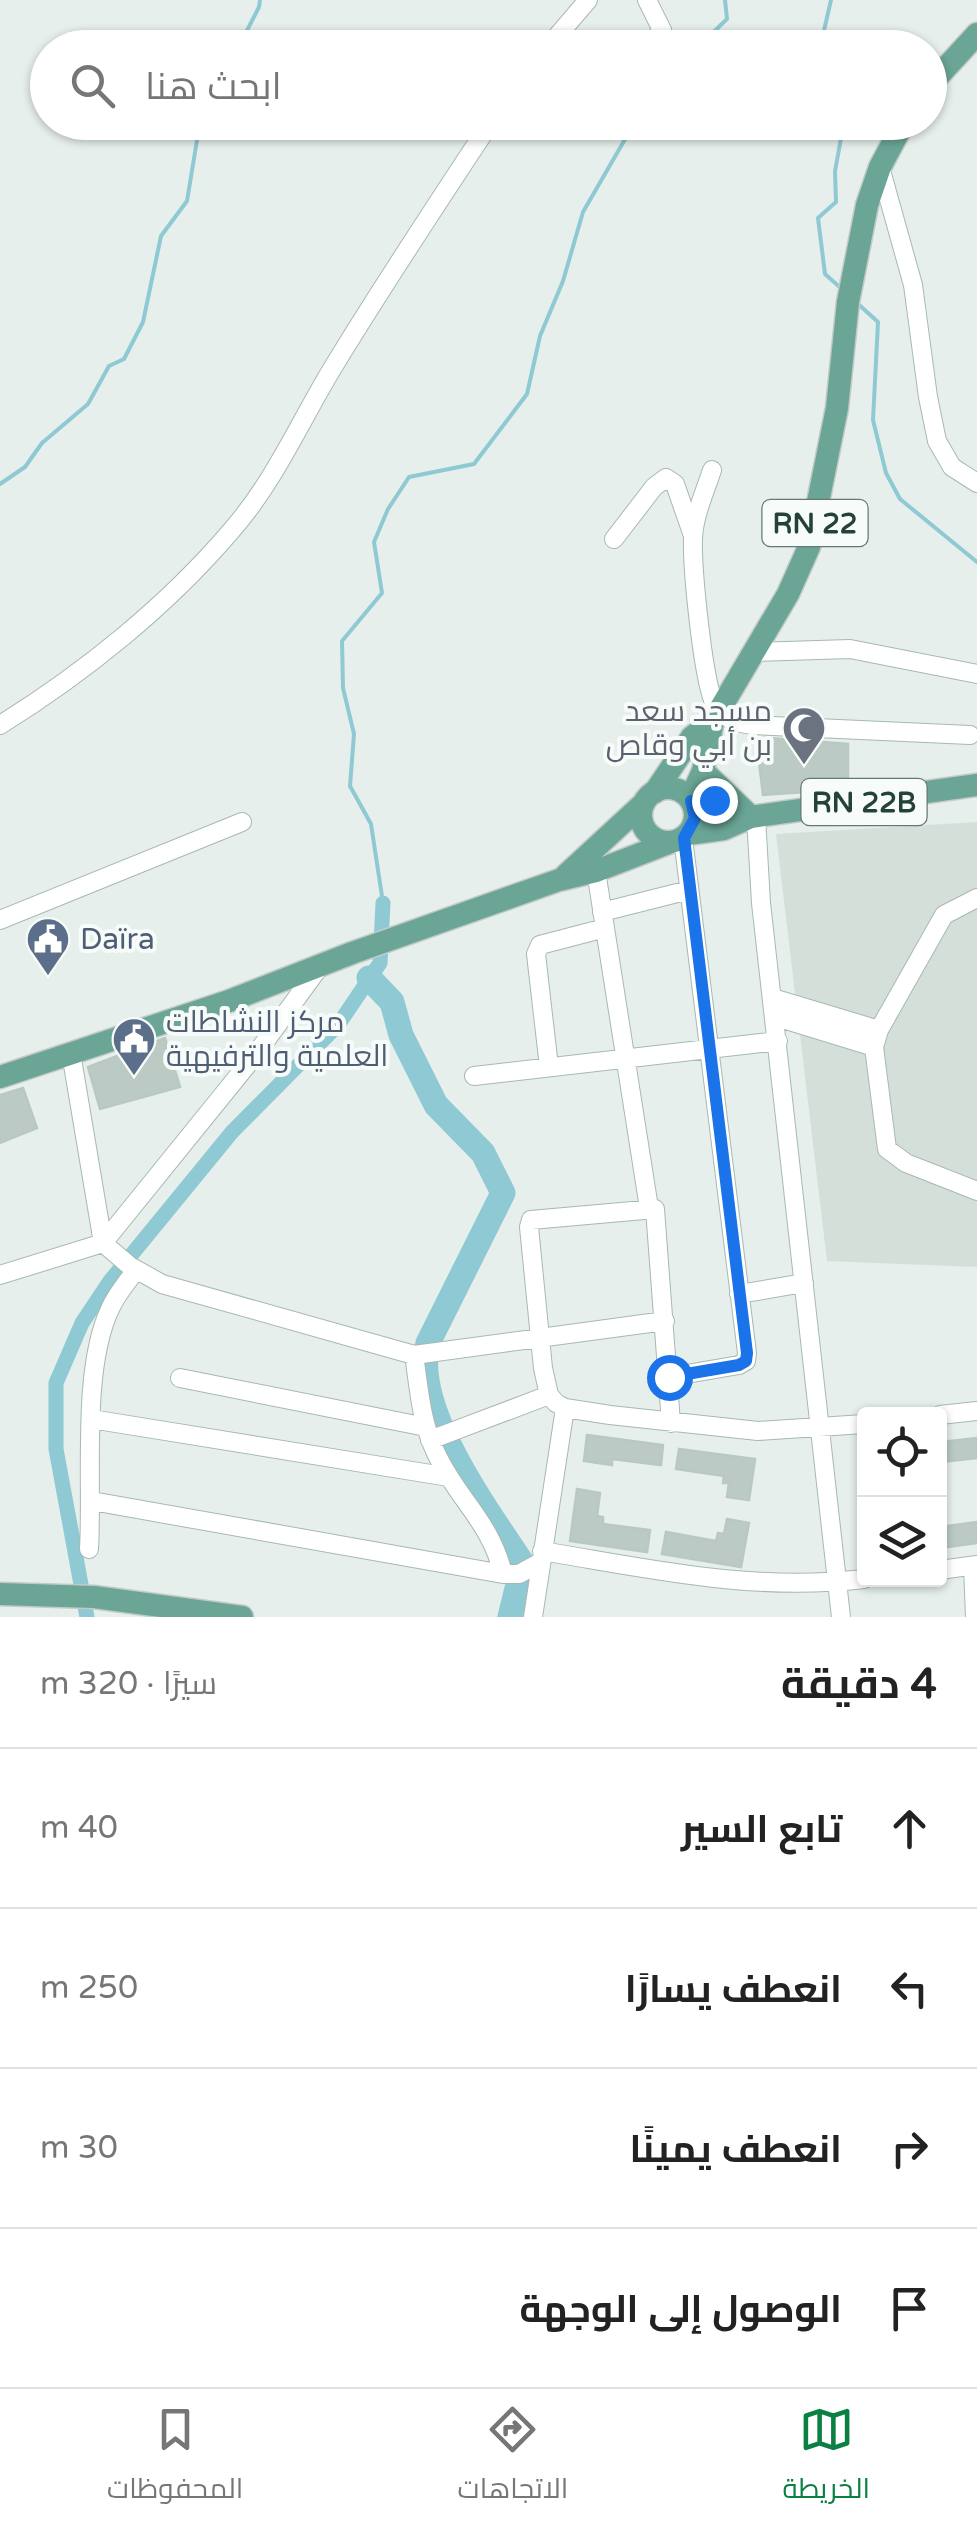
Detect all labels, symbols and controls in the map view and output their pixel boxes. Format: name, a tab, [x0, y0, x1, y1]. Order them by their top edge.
search box	[30, 30, 947, 140]
icon: search	[65, 58, 120, 113]
text: ابحث هنا	[145, 64, 282, 110]
road number: RN 22	[762, 500, 868, 546]
place label: مسجد سعد بن أبي وقاص	[606, 693, 772, 768]
mosque icon: مسجد سعد بن أبي وقاص	[781, 705, 827, 766]
route end	[692, 778, 738, 824]
road number: RN 22B	[802, 779, 926, 825]
public building icon: Daïra	[25, 916, 71, 977]
place label: Daïra	[80, 921, 155, 958]
place label: مركز النشاطات العلمية والترفيهية	[166, 1004, 388, 1075]
public building icon: مركز النشاطات العلمية والترفيهية	[111, 1016, 157, 1077]
route start	[647, 1355, 693, 1401]
map controls	[857, 1407, 947, 1587]
button: locate	[857, 1407, 947, 1497]
button: layers	[857, 1497, 947, 1587]
text: 4 دقيقة	[781, 1659, 937, 1710]
text: سيرًا · 320 m	[40, 1665, 217, 1703]
icon: ahead	[882, 1801, 937, 1856]
text: تابع السير	[681, 1807, 842, 1853]
text: 40 m	[40, 1809, 118, 1847]
icon: left	[882, 1961, 937, 2016]
text: انعطف يسارًا	[625, 1967, 842, 2013]
text: 250 m	[40, 1969, 138, 2007]
icon: right	[882, 2121, 937, 2176]
text: انعطف يمينًا	[630, 2127, 842, 2173]
text: 30 m	[40, 2129, 118, 2167]
icon: arrive	[882, 2281, 937, 2336]
text: الوصول إلى الوجهة	[519, 2287, 842, 2333]
tab: المحفوظات	[107, 2402, 243, 2514]
tab: الاتجاهات	[458, 2402, 568, 2514]
tab: الخريطة	[783, 2402, 870, 2514]

